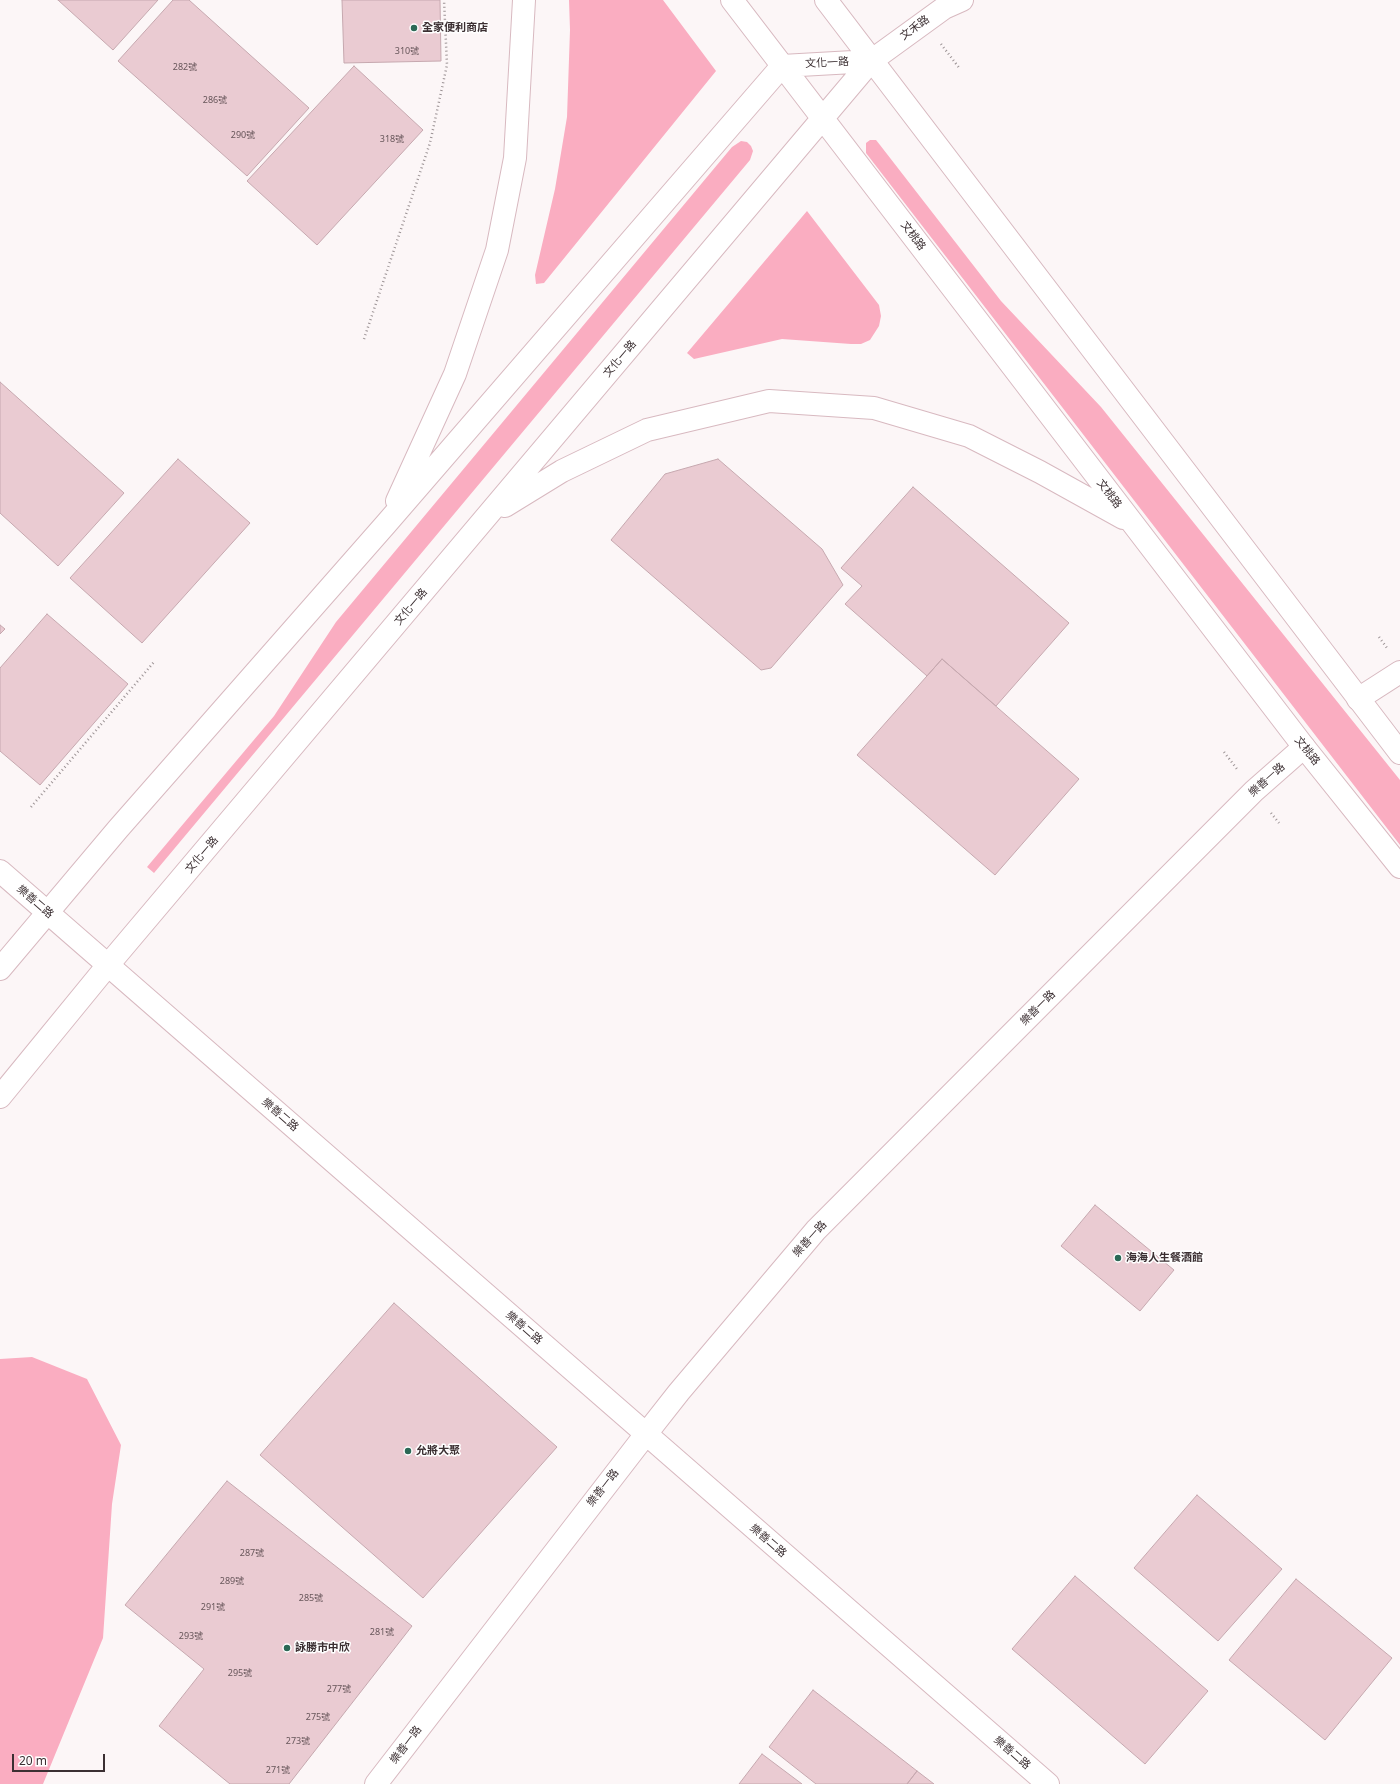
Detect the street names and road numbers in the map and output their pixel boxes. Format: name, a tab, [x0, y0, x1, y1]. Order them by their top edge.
street label: 文禾路	[898, 13, 932, 43]
street label: 文化一路	[805, 55, 849, 71]
street label: 文桃路	[898, 219, 928, 253]
street label: 文化一路	[601, 338, 639, 380]
street label: 文桃路	[1094, 477, 1124, 511]
street label: 文化一路	[392, 586, 430, 628]
street label: 文桃路	[1292, 734, 1322, 768]
street label: 樂善一路	[1246, 760, 1288, 800]
street label: 文化一路	[183, 834, 221, 876]
street label: 樂善二路	[14, 883, 56, 921]
street label: 樂善一路	[1018, 988, 1058, 1028]
street label: 樂善二路	[259, 1096, 301, 1134]
street label: 樂善一路	[790, 1218, 830, 1260]
street label: 樂善二路	[503, 1309, 545, 1347]
street label: 樂善一路	[584, 1467, 622, 1509]
street label: 樂善二路	[747, 1522, 789, 1560]
street label: 樂善一路	[387, 1723, 425, 1767]
street label: 樂善二路	[991, 1734, 1033, 1772]

